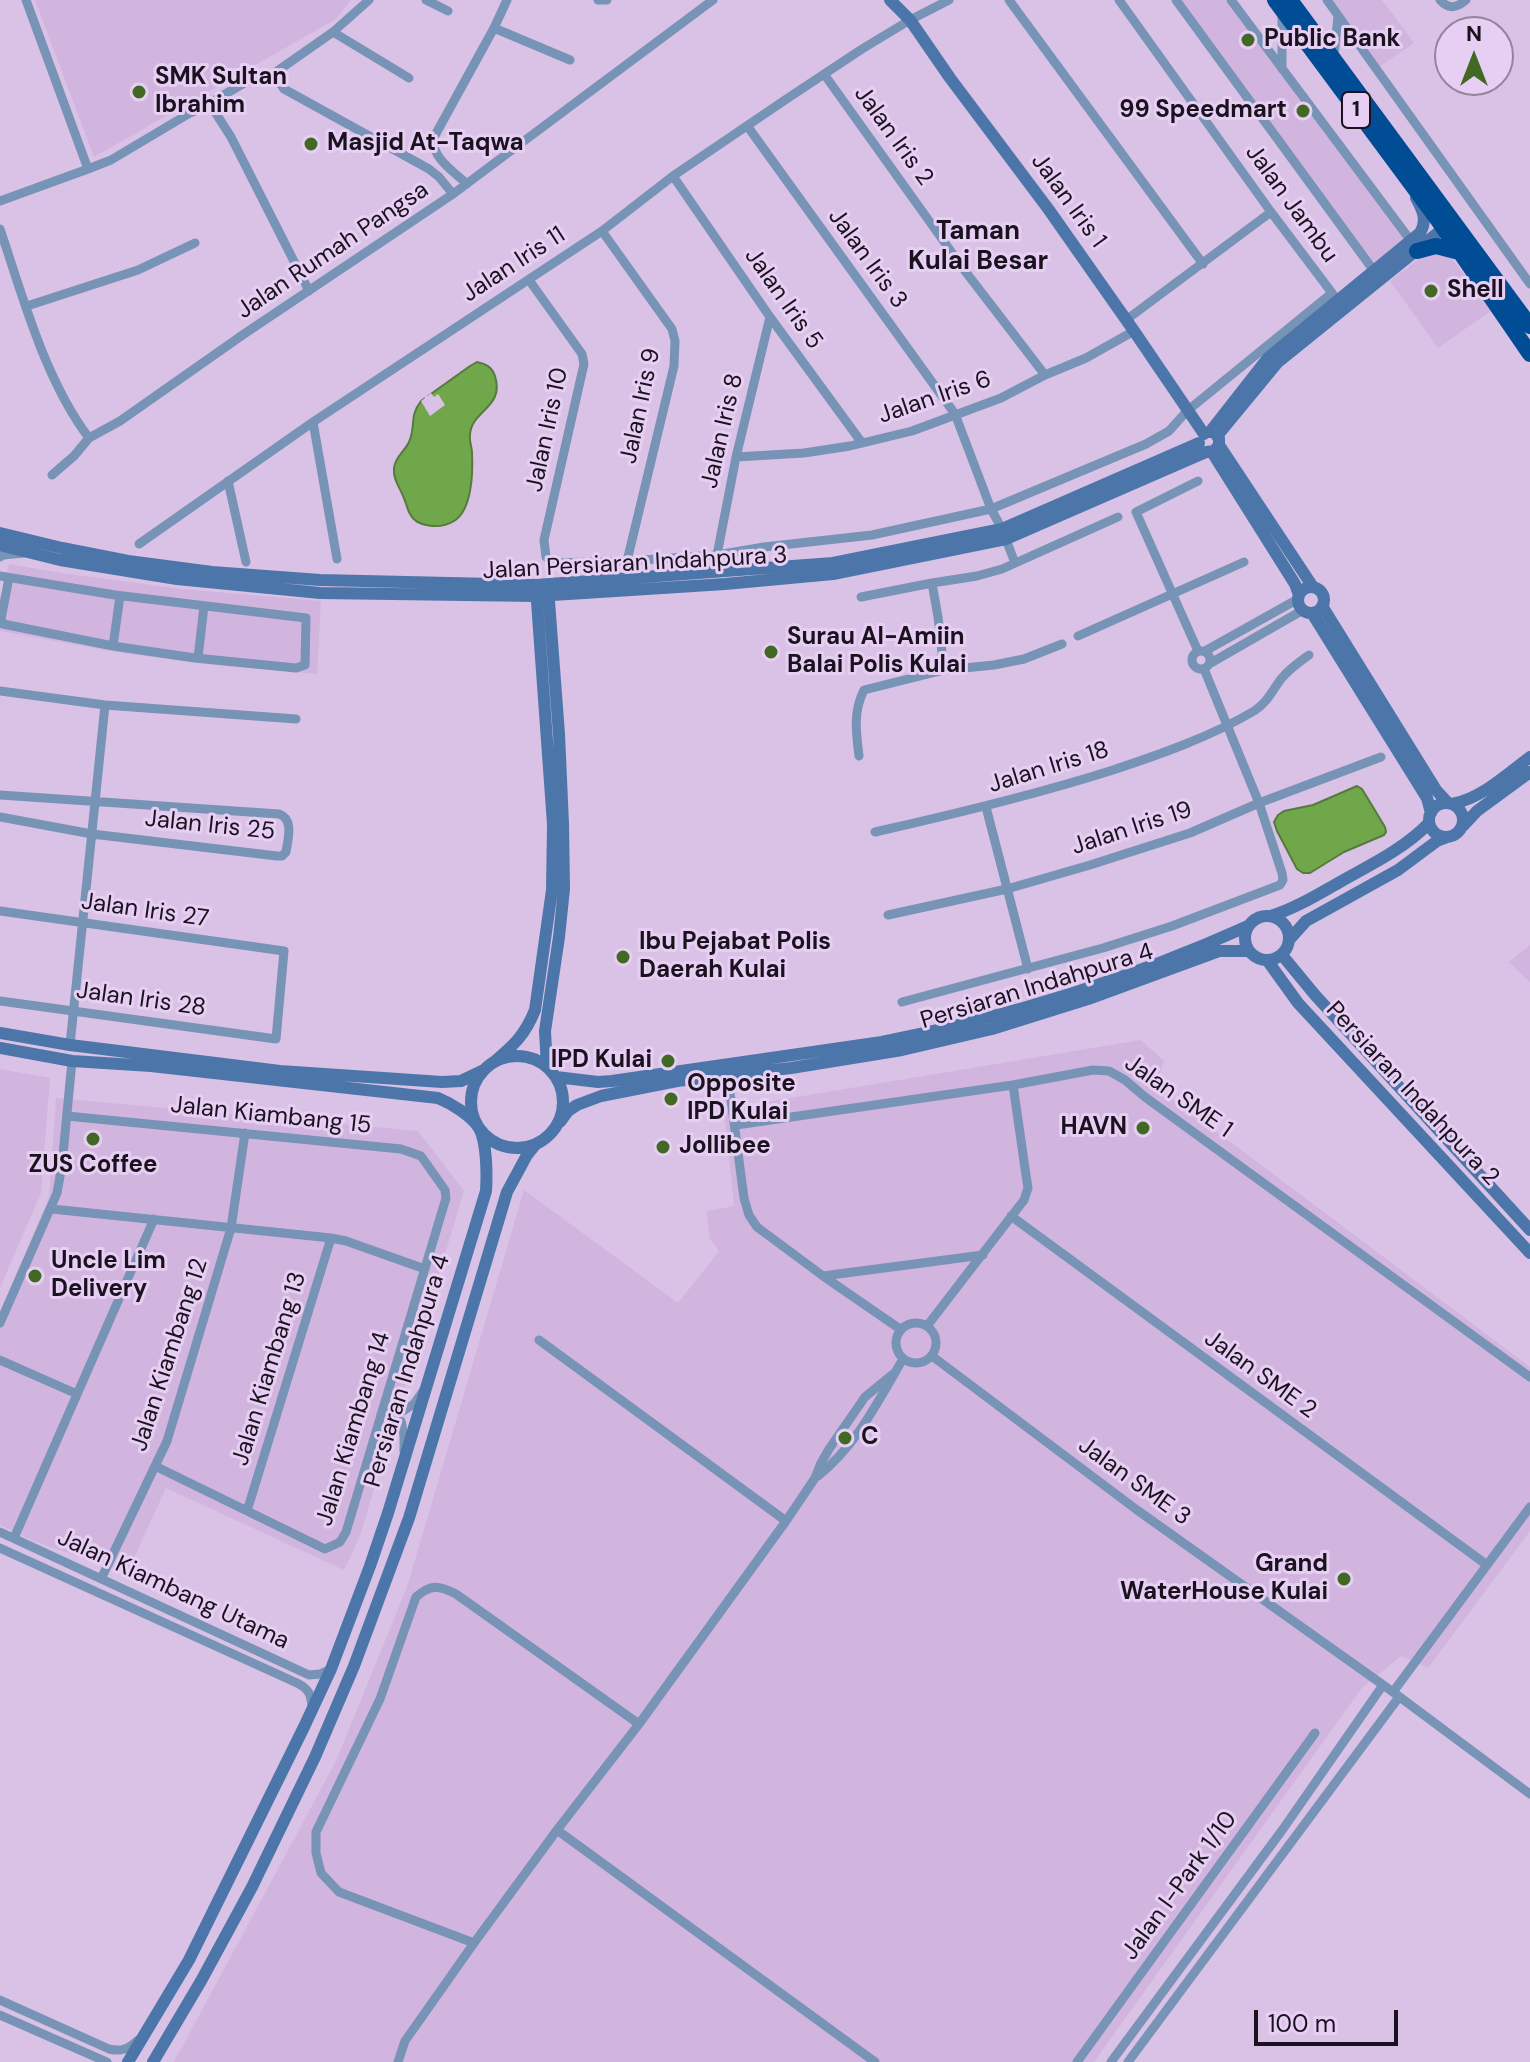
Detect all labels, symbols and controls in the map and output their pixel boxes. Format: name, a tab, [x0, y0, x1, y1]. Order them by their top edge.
north arrow	[1434, 16, 1514, 96]
text: N	[1466, 19, 1482, 48]
place label: Public Bank	[1264, 26, 1400, 54]
marker: Public Bank	[1239, 31, 1257, 49]
place label: SMK Sultan Ibrahim	[155, 64, 287, 120]
street label: Jalan Iris 2	[847, 81, 939, 191]
marker: SMK Sultan Ibrahim	[130, 83, 148, 101]
road number: 1	[1342, 92, 1370, 128]
place label: 99 Speedmart	[1119, 97, 1287, 125]
marker: 99 Speedmart	[1294, 102, 1312, 120]
place label: Masjid At-Taqwa	[327, 130, 524, 158]
marker: Masjid At-Taqwa	[302, 135, 320, 153]
street label: Jalan Jambu	[1239, 139, 1343, 269]
street label: Jalan Iris 1	[1024, 148, 1112, 254]
street label: Jalan Rumah Pangsa	[232, 176, 434, 326]
street label: Jalan Iris 3	[821, 203, 913, 315]
district label: Taman Kulai Besar	[908, 216, 1048, 278]
street label: Jalan Iris 11	[457, 221, 571, 309]
street label: Jalan Iris 5	[738, 243, 828, 355]
place label: Shell	[1447, 277, 1504, 305]
marker: Shell	[1422, 282, 1440, 300]
street label: Jalan Iris 9	[615, 346, 667, 466]
street label: Jalan Iris 10	[521, 365, 575, 495]
street label: Jalan Iris 6	[875, 365, 995, 431]
street label: Jalan Iris 8	[696, 371, 750, 491]
street label: Jalan Persiaran Indahpura 3	[482, 542, 788, 586]
place label: Surau Al-Amiin Balai Polis Kulai	[787, 624, 967, 680]
marker: Surau Al-Amiin Balai Polis Kulai	[762, 643, 780, 661]
street label: Jalan Iris 18	[985, 736, 1113, 800]
street label: Jalan Iris 19	[1068, 796, 1196, 862]
street label: Jalan Iris 25	[143, 805, 277, 847]
street label: Jalan Iris 27	[79, 888, 211, 934]
place label: Ibu Pejabat Polis Daerah Kulai	[639, 929, 831, 985]
street label: Persiaran Indahpura 4	[917, 938, 1157, 1036]
marker: Ibu Pejabat Polis Daerah Kulai	[614, 948, 632, 966]
street label: Jalan Iris 28	[74, 977, 208, 1023]
street label: Persiaran Indahpura 2	[1319, 996, 1505, 1192]
place label: IPD Kulai	[551, 1047, 652, 1075]
street label: Jalan SME 1	[1118, 1049, 1238, 1145]
marker: IPD Kulai	[659, 1052, 677, 1070]
place label: Opposite IPD Kulai	[687, 1071, 796, 1127]
marker: Opposite IPD Kulai	[662, 1090, 680, 1108]
street label: Jalan Kiambang 15	[169, 1091, 373, 1141]
place label: HAVN	[1060, 1114, 1127, 1142]
marker: HAVN	[1134, 1119, 1152, 1137]
marker: ZUS Coffee	[84, 1130, 102, 1148]
place label: Jollibee	[679, 1133, 771, 1161]
marker: Jollibee	[654, 1138, 672, 1156]
place label: ZUS Coffee	[29, 1152, 157, 1180]
place label: Uncle Lim Delivery	[51, 1248, 166, 1304]
street label: Persiaran Indahpura 4	[359, 1251, 457, 1491]
street label: Jalan Kiambang 12	[125, 1255, 215, 1455]
marker: Uncle Lim Delivery	[26, 1267, 44, 1285]
street label: Jalan Kiambang 13	[227, 1269, 313, 1469]
street label: Jalan SME 2	[1198, 1325, 1322, 1425]
street label: Jalan Kiambang 14	[311, 1328, 397, 1530]
place label: C	[861, 1424, 879, 1452]
marker: C	[836, 1429, 854, 1447]
street label: Jalan SME 3	[1072, 1432, 1196, 1532]
street label: Jalan Kiambang Utama	[53, 1524, 293, 1656]
place label: Grand WaterHouse Kulai	[1120, 1551, 1328, 1607]
marker: Grand WaterHouse Kulai	[1335, 1570, 1353, 1588]
street label: Jalan I-Park 1/10	[1116, 1806, 1244, 1966]
scale bar	[1258, 1994, 1402, 2044]
text: 100 m	[1268, 2008, 1336, 2039]

